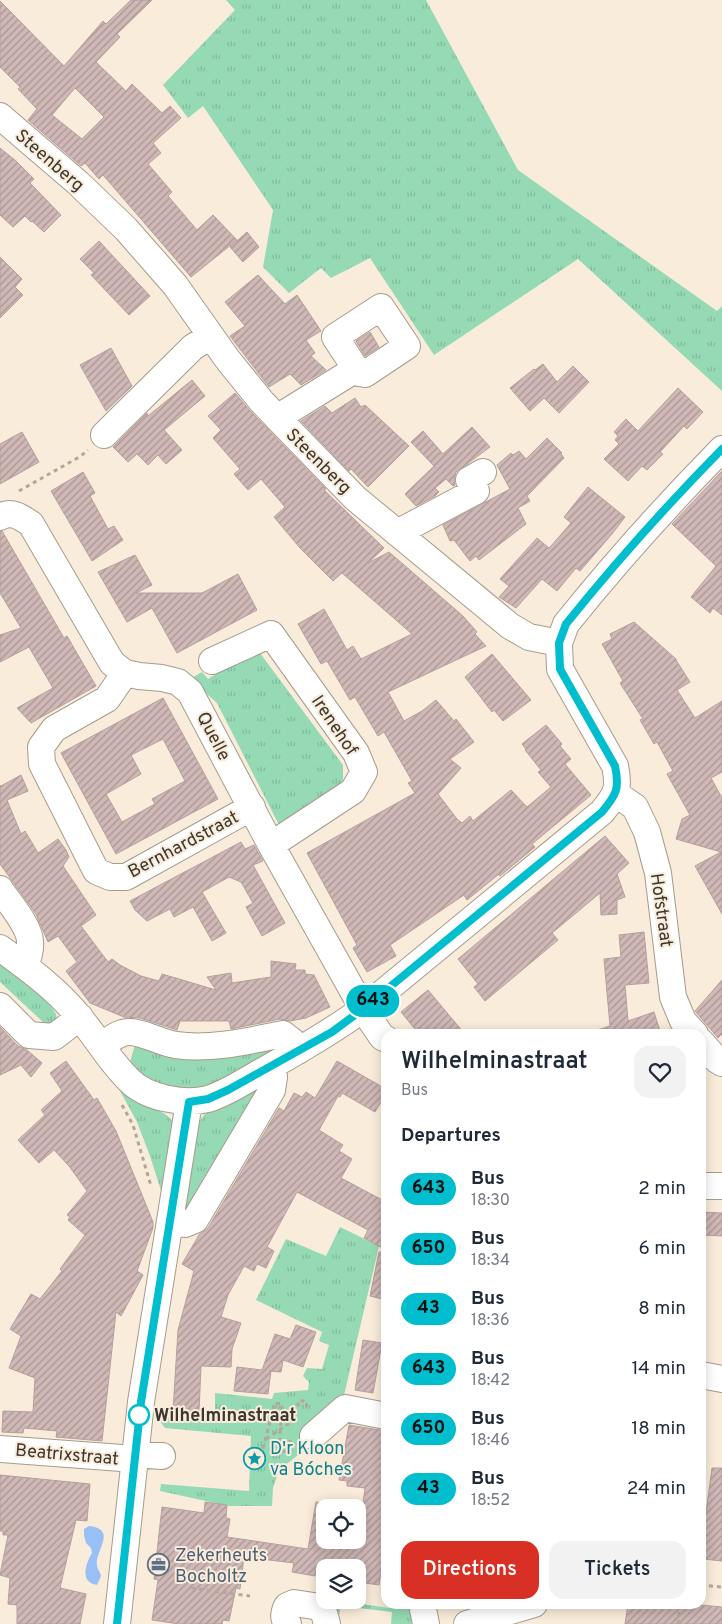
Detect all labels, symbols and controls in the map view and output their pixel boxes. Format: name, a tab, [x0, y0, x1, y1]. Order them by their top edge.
street label: Steenberg	[10, 125, 88, 197]
street label: Steenberg	[280, 424, 356, 500]
street label: Irenehof	[305, 691, 362, 760]
street label: Quelle	[190, 708, 235, 765]
street label: Bernhardstraat	[124, 807, 243, 884]
street label: Hofstraat	[644, 872, 677, 949]
line badge: 643	[344, 985, 402, 1017]
text: 643	[356, 989, 390, 1012]
button: heart	[634, 1046, 686, 1098]
text: Wilhelminastraat	[401, 1047, 588, 1077]
text: Bus	[401, 1081, 428, 1101]
text: Departures	[401, 1124, 501, 1148]
text: Bus	[471, 1167, 505, 1191]
text: 643	[412, 1177, 445, 1200]
text: 2 min	[638, 1177, 686, 1201]
text: 18:30	[471, 1191, 510, 1211]
text: Bus	[471, 1227, 505, 1251]
text: 650	[412, 1237, 445, 1260]
text: 6 min	[639, 1237, 686, 1261]
text: 18:34	[471, 1251, 510, 1271]
text: Bus	[471, 1287, 505, 1311]
text: 43	[417, 1297, 440, 1320]
text: 8 min	[638, 1297, 686, 1321]
text: 18:36	[471, 1311, 510, 1331]
text: Bus	[471, 1347, 505, 1371]
text: 643	[412, 1357, 445, 1380]
text: 14 min	[631, 1357, 686, 1381]
text: 18:42	[471, 1371, 510, 1391]
marker: Wilhelminastraat	[128, 1404, 150, 1426]
place label: Wilhelminastraat	[154, 1405, 296, 1428]
text: Bus	[471, 1407, 505, 1431]
text: 650	[412, 1417, 445, 1440]
text: 18 min	[631, 1417, 686, 1441]
text: 18:46	[471, 1431, 510, 1451]
place label: D'r Kloon va Bóches	[270, 1438, 352, 1482]
street label: Beatrixstraat	[14, 1440, 120, 1471]
place icon: D'r Kloon va Bóches	[242, 1446, 266, 1470]
text: Bus	[471, 1467, 505, 1491]
text: 43	[417, 1477, 440, 1500]
text: 24 min	[627, 1477, 686, 1501]
text: 18:52	[471, 1491, 510, 1511]
map controls	[316, 1499, 366, 1609]
button: locate	[316, 1499, 366, 1549]
button: Directions	[401, 1541, 539, 1599]
button: Tickets	[549, 1541, 686, 1599]
place label: Zekerheuts Bocholtz	[175, 1545, 267, 1589]
office icon: Zekerheuts Bocholtz	[147, 1553, 171, 1577]
button: layers	[316, 1559, 366, 1609]

